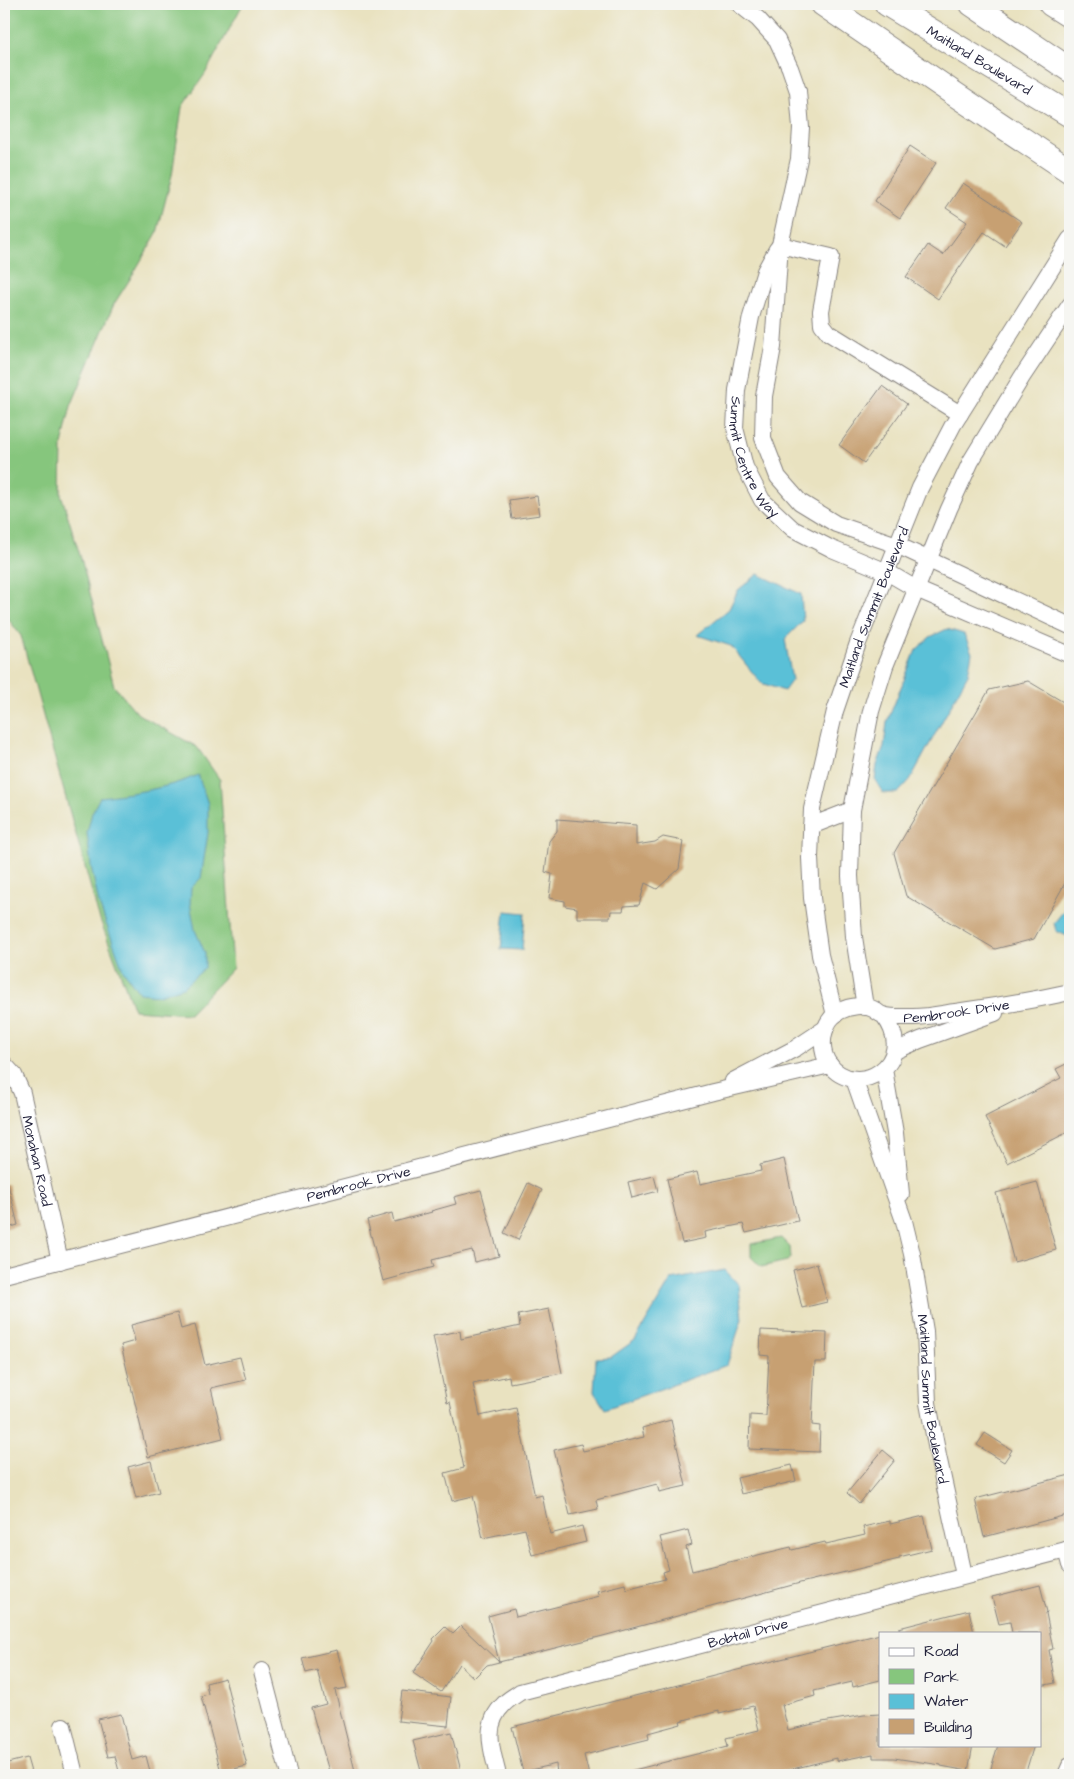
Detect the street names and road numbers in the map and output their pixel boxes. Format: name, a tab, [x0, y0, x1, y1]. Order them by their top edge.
street label: Maitland Boulevard	[922, 21, 1035, 100]
street label: Summit Centre Way	[723, 396, 784, 523]
street label: Maitland Summit Boulevard	[835, 524, 914, 691]
street label: Pembrook Drive	[903, 995, 1011, 1028]
street label: Monahan Road	[16, 1114, 56, 1208]
street label: Pembrook Drive	[304, 1161, 413, 1208]
street label: Maitland Summit Boulevard	[911, 1313, 953, 1486]
street label: Bobtail Drive	[706, 1614, 791, 1654]

